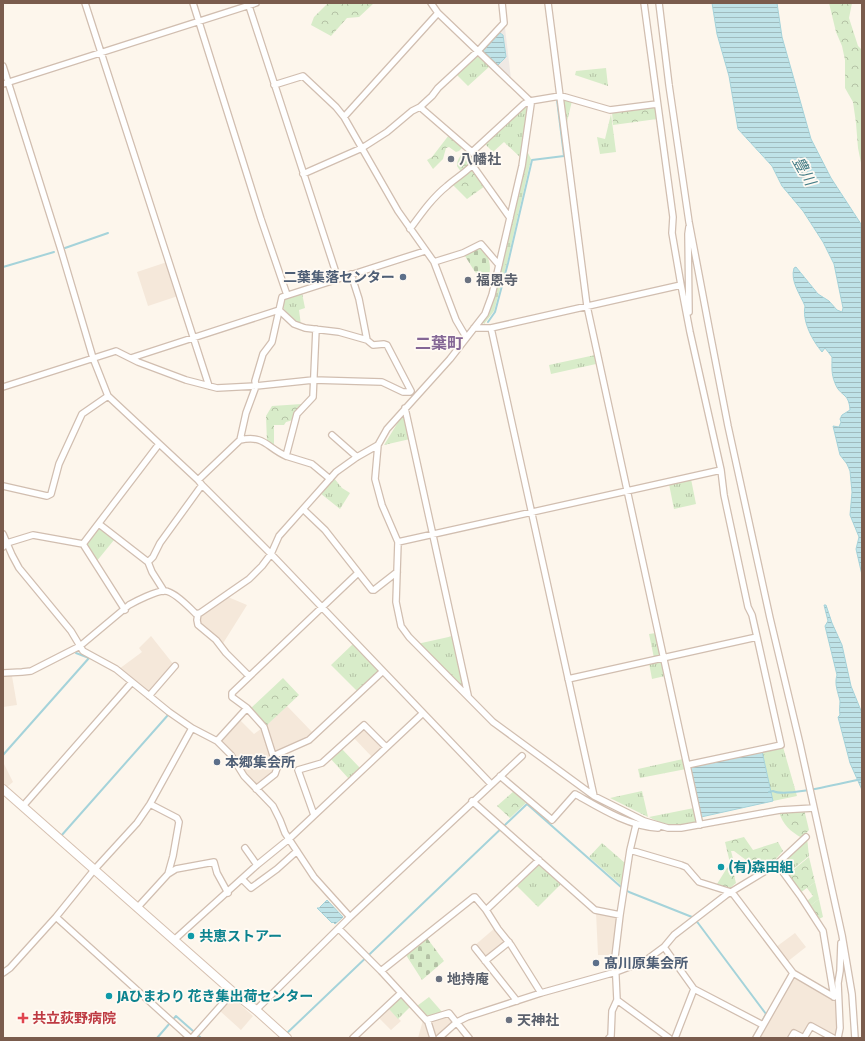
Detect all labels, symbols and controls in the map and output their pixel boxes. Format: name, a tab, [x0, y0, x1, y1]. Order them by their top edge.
place label: 八幡社	[459, 151, 501, 168]
marker: 八幡社	[446, 154, 456, 164]
water label: 豊川	[789, 154, 820, 190]
place label: 二葉集落センター	[283, 269, 395, 286]
marker: 二葉集落センター	[398, 272, 408, 282]
place label: 福恩寺	[476, 272, 518, 289]
marker: 福恩寺	[463, 275, 473, 285]
district label: 二葉町	[415, 334, 463, 353]
place label: 本郷集会所	[225, 754, 295, 771]
marker: 本郷集会所	[212, 757, 222, 767]
place label: (有)森田組	[729, 859, 793, 876]
marker: (有)森田組	[716, 862, 726, 872]
place label: 共恵ストアー	[199, 928, 282, 945]
marker: 共恵ストアー	[186, 931, 196, 941]
place label: 髙川原集会所	[604, 955, 688, 972]
marker: 髙川原集会所	[591, 958, 601, 968]
place label: 地持庵	[447, 971, 489, 988]
marker: 地持庵	[434, 974, 444, 984]
place label: JAひまわり 花き集出荷センター	[116, 988, 314, 1005]
marker: JAひまわり 花き集出荷センター	[104, 991, 114, 1001]
place label: 共立荻野病院	[32, 1010, 116, 1027]
marker: 共立荻野病院	[17, 1012, 29, 1024]
place label: 天神社	[517, 1012, 559, 1029]
marker: 天神社	[504, 1015, 514, 1025]

